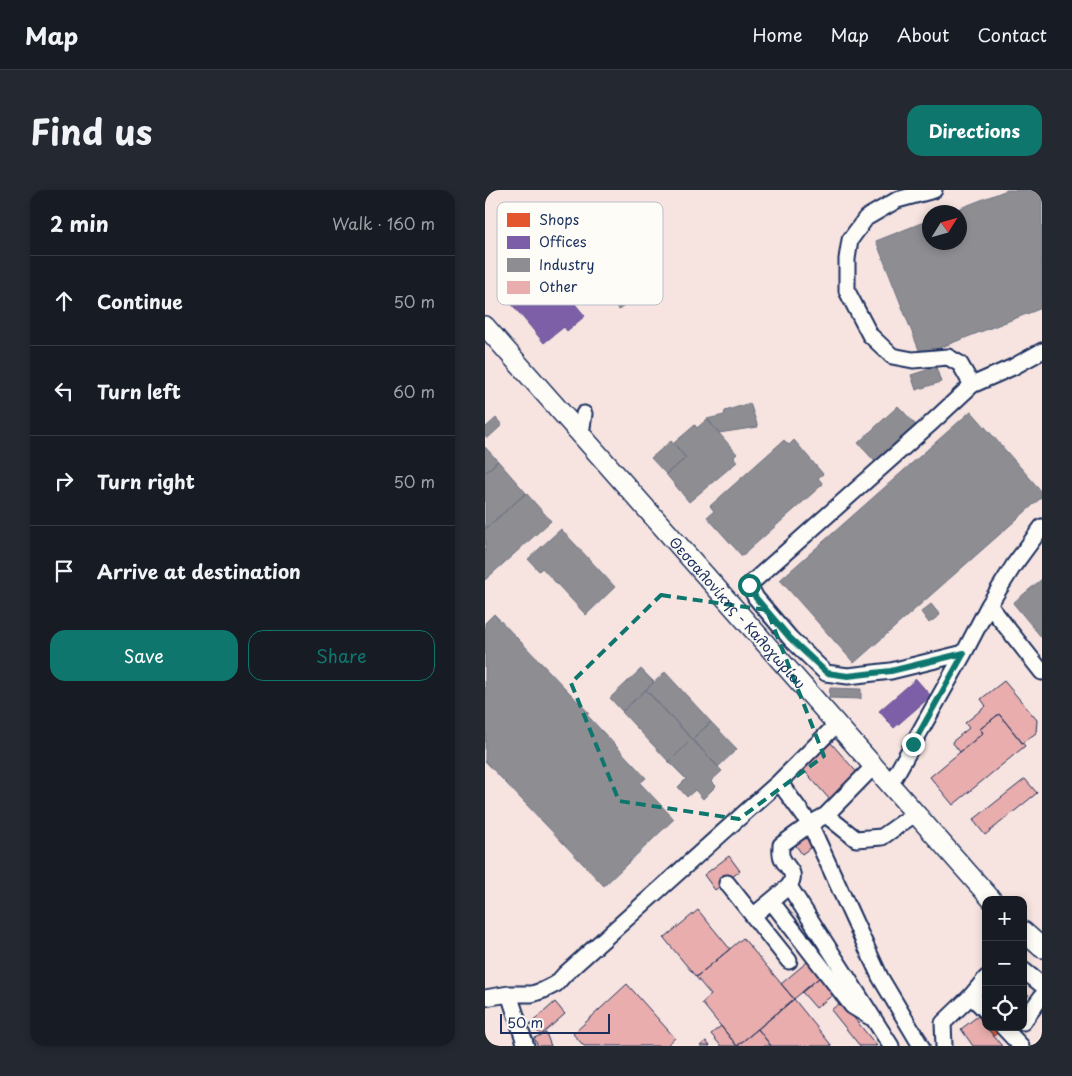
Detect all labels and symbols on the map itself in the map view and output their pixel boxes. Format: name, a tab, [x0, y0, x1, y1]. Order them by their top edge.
legend	[497, 202, 663, 305]
north arrow	[922, 205, 967, 250]
text: Shops	[539, 209, 579, 230]
text: Offices	[539, 231, 586, 252]
text: Industry	[539, 254, 594, 275]
text: Other	[539, 276, 578, 297]
street label: Θεσσαλονίκης - Καλοχωρίου	[665, 532, 811, 693]
route start	[738, 574, 761, 597]
route end	[902, 733, 925, 756]
scale bar	[500, 1011, 610, 1034]

